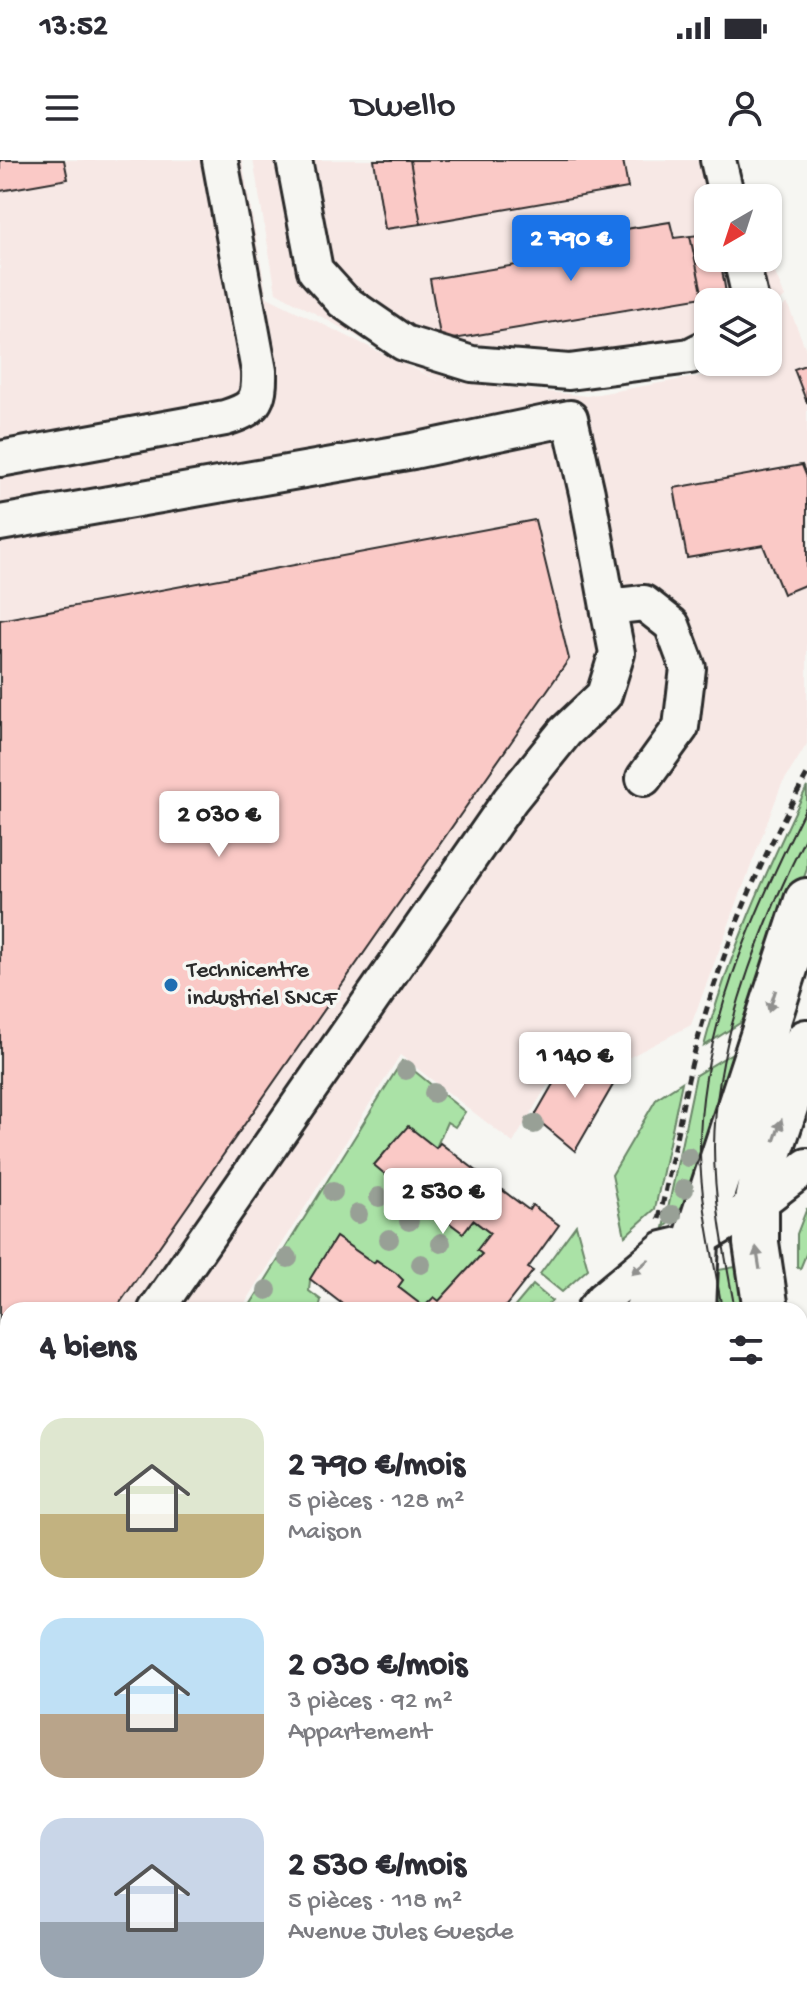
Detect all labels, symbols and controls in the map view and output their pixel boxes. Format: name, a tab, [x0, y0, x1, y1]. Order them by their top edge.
text: 13:52	[40, 11, 108, 46]
icon: menu	[40, 86, 84, 130]
icon: person	[723, 86, 767, 130]
text: Dwello	[351, 87, 456, 130]
north arrow	[694, 184, 782, 272]
map controls	[694, 184, 782, 376]
pin: 2 790 €	[497, 215, 645, 283]
text: 2 790 €	[530, 225, 612, 256]
button: layers	[694, 288, 782, 376]
pin: 2 030 €	[145, 791, 293, 859]
text: 2 030 €	[177, 801, 261, 832]
place label: Technicentre industriel SNCF	[185, 957, 338, 1014]
marker: Technicentre industriel SNCF	[162, 976, 180, 994]
one-way arrow	[766, 989, 778, 1013]
pin: 1 140 €	[501, 1032, 649, 1100]
text: 1 140 €	[537, 1042, 613, 1073]
one-way arrow	[772, 1117, 784, 1141]
pin: 2 530 €	[369, 1168, 517, 1236]
text: 2 530 €	[402, 1178, 484, 1209]
one-way arrow	[751, 1245, 764, 1270]
one-way arrow	[630, 1258, 650, 1275]
icon: filters	[724, 1328, 768, 1372]
text: 4 biens	[40, 1330, 136, 1370]
text: 2 790 €/mois	[288, 1447, 465, 1487]
icon: home	[104, 1450, 200, 1546]
text: 5 pièces · 128 m²	[288, 1487, 464, 1518]
text: Maison	[288, 1518, 362, 1549]
text: 2 030 €/mois	[288, 1647, 467, 1687]
icon: home	[104, 1650, 200, 1746]
text: 3 pièces · 92 m²	[288, 1687, 453, 1718]
text: Appartement	[288, 1718, 431, 1749]
text: 2 530 €/mois	[288, 1847, 466, 1887]
icon: home	[104, 1850, 200, 1946]
text: 5 pièces · 118 m²	[288, 1887, 462, 1918]
text: Avenue Jules Guesde	[288, 1918, 513, 1949]

